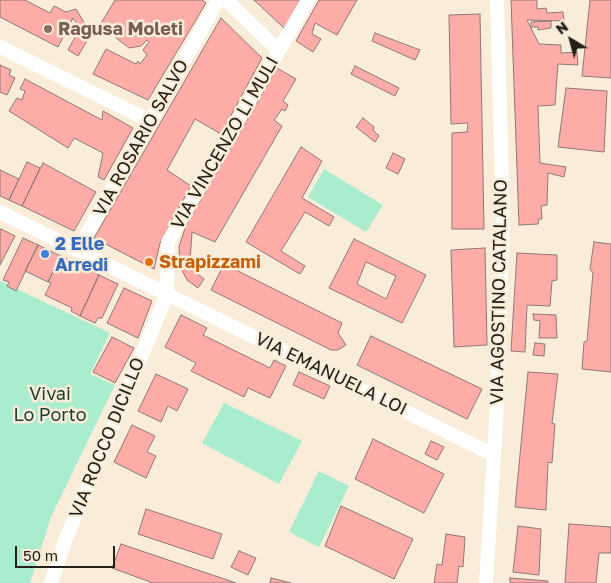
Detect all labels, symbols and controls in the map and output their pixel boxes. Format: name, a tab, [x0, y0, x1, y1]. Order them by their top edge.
north arrow	[546, 15, 596, 65]
place label: Ragusa Moleti	[58, 18, 183, 40]
text: N	[552, 18, 571, 38]
marker: Ragusa Moleti	[42, 23, 54, 35]
street label: VIA VINCENZO LI MULI	[167, 53, 283, 233]
street label: VIA ROSARIO SALVO	[89, 56, 193, 220]
street label: VIA AGOSTINO CATALANO	[486, 179, 512, 405]
place label: 2 Elle Arredi	[55, 233, 108, 276]
marker: 2 Elle Arredi	[39, 248, 51, 260]
place label: Strapizzami	[159, 251, 261, 273]
marker: Strapizzami	[143, 256, 155, 268]
street label: VIA EMANUELA LOI	[251, 328, 411, 420]
street label: VIA ROCCO DICILLO	[65, 354, 149, 522]
park label: Vivai Lo Porto	[13, 383, 87, 426]
scale bar	[18, 536, 118, 568]
text: 50 m	[23, 546, 58, 564]

